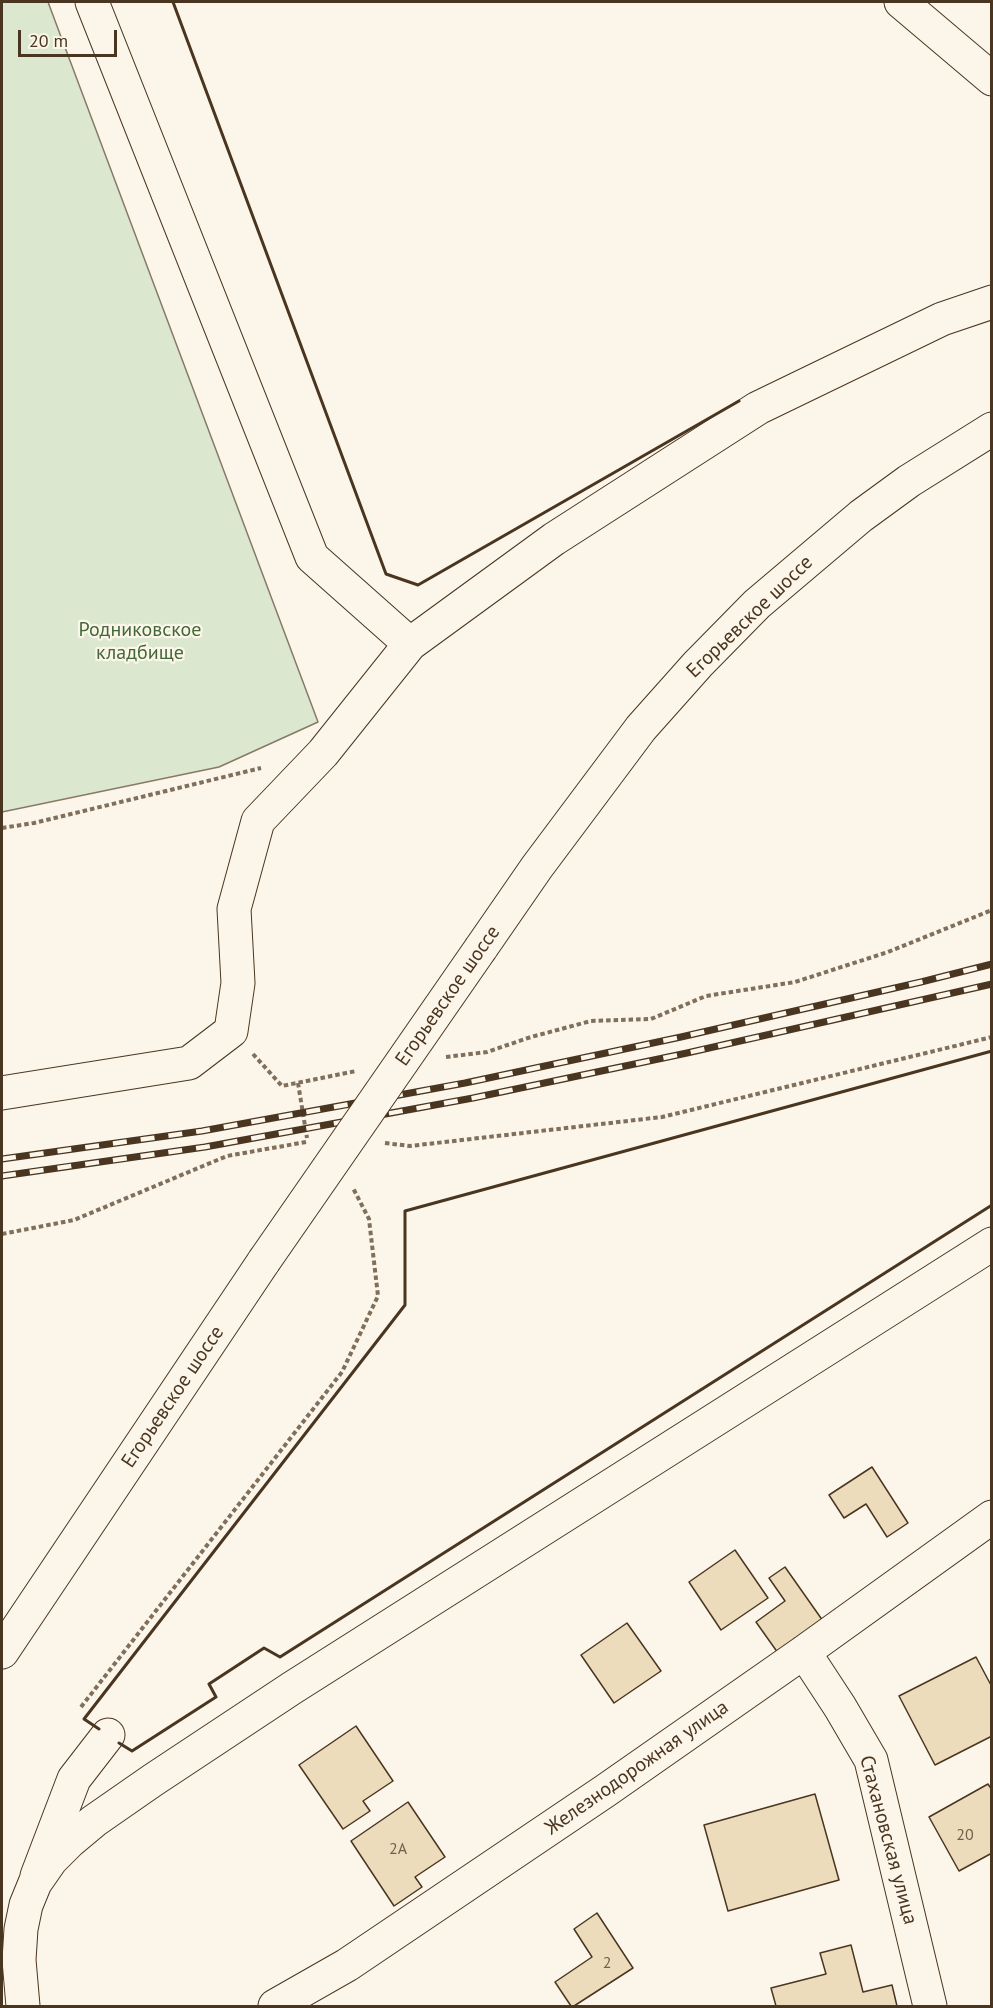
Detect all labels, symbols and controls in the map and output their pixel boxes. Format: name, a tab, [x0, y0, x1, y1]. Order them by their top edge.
scale bar	[21, 18, 120, 56]
text: 20 m	[29, 29, 68, 52]
street label: Егорьевское шоссе	[682, 551, 818, 683]
park label: Родниковское кладбище	[79, 618, 201, 665]
street label: Егорьевское шоссе	[391, 921, 505, 1071]
street label: Егорьевское шоссе	[117, 1322, 229, 1472]
street label: Железнодорожная улица	[541, 1696, 733, 1840]
street label: Стахановская улица	[854, 1753, 922, 1927]
house number: 20	[956, 1825, 974, 1845]
house number: 2А	[389, 1839, 407, 1859]
house number: 2	[603, 1953, 611, 1973]

